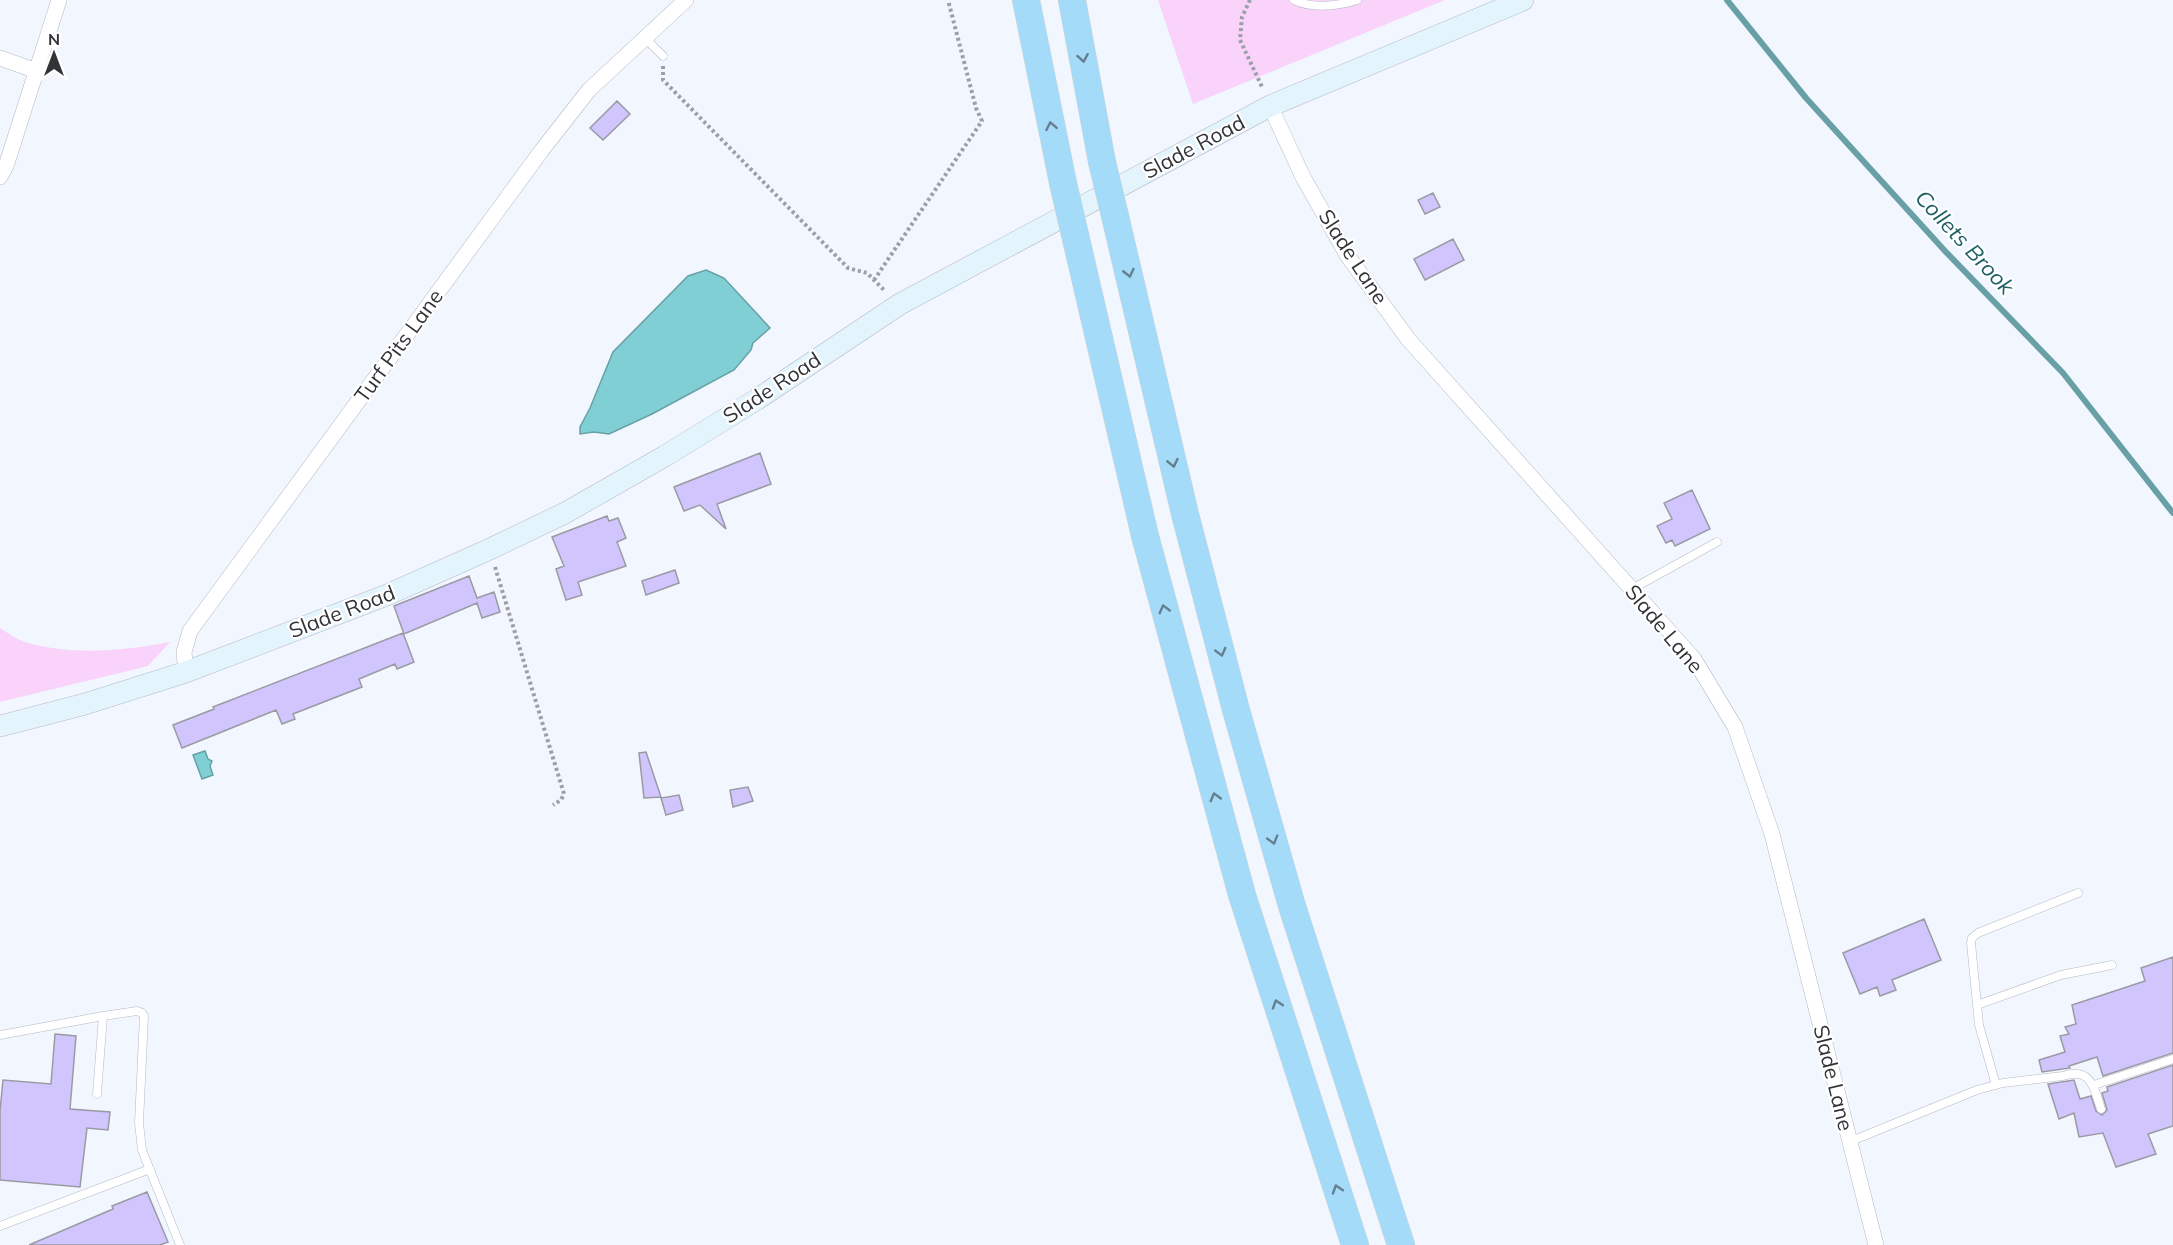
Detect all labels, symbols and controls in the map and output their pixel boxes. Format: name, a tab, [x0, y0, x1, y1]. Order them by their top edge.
north arrow	[24, 24, 84, 84]
text: N	[48, 29, 60, 49]
one-way arrow	[1076, 52, 1089, 62]
street label: Slade Road	[1138, 108, 1249, 184]
one-way arrow	[1045, 121, 1058, 131]
water label: Collets Brook	[1909, 184, 2021, 301]
street label: Slade Lane	[1314, 204, 1394, 309]
one-way arrow	[1121, 268, 1134, 278]
street label: Turf Pits Lane	[348, 284, 448, 407]
street label: Slade Road	[718, 346, 825, 428]
one-way arrow	[1165, 458, 1178, 468]
street label: Slade Road	[285, 579, 398, 643]
street label: Slade Lane	[1620, 579, 1709, 678]
one-way arrow	[1159, 604, 1172, 614]
one-way arrow	[1213, 647, 1226, 657]
one-way arrow	[1210, 792, 1222, 803]
one-way arrow	[1266, 834, 1278, 845]
one-way arrow	[1272, 999, 1284, 1010]
street label: Slade Lane	[1808, 1022, 1860, 1133]
one-way arrow	[1332, 1184, 1344, 1195]

